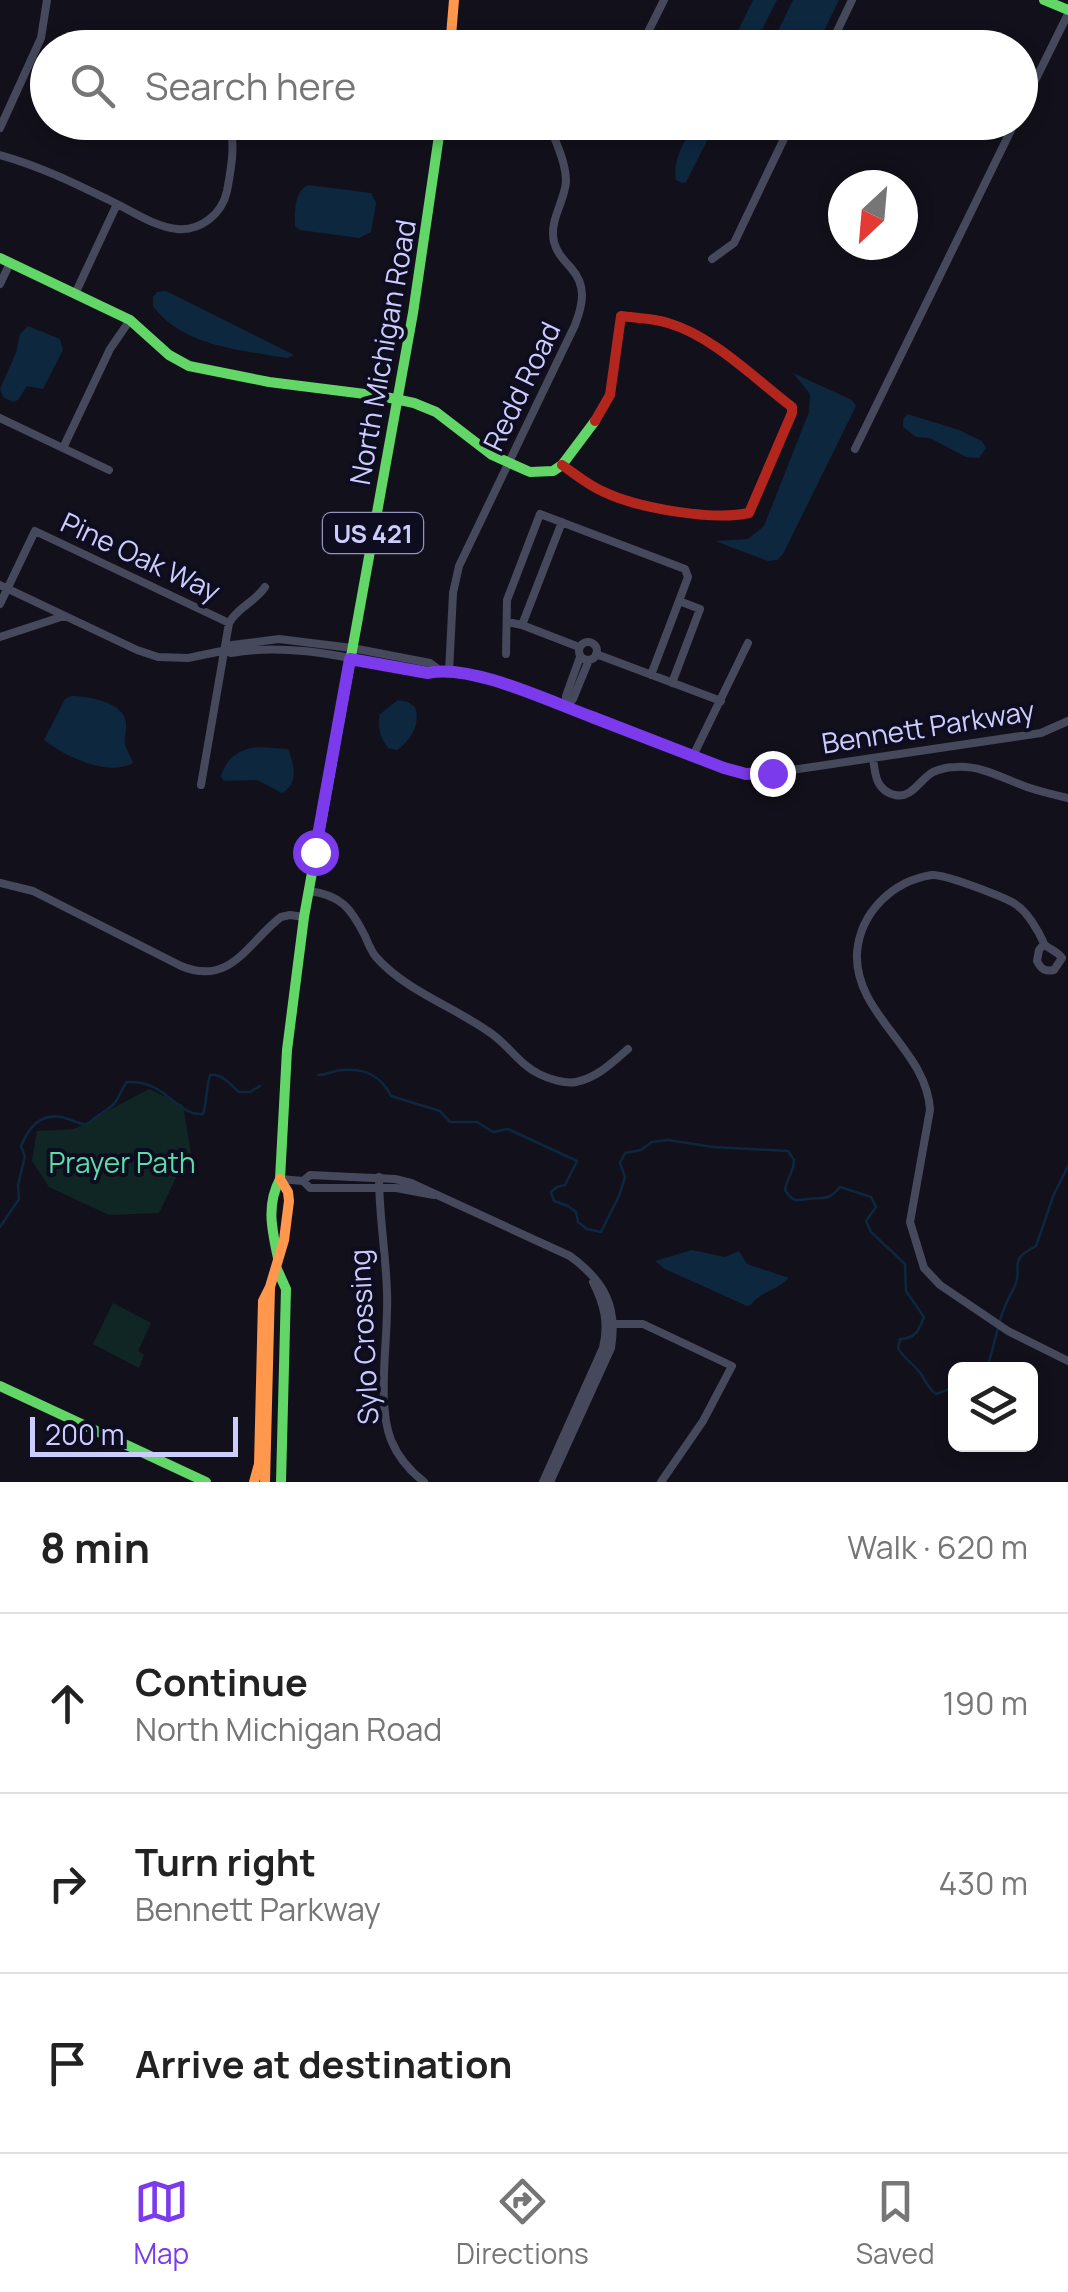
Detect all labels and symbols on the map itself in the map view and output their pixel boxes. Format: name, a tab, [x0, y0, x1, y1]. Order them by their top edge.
north arrow	[828, 170, 918, 260]
street label: North Michigan Road	[340, 216, 424, 488]
street label: Redd Road	[473, 315, 569, 457]
street label: Pine Oak Way	[55, 503, 227, 610]
road number: US 421	[323, 513, 423, 553]
street label: Bennett Parkway	[819, 690, 1037, 762]
route end	[750, 751, 796, 797]
route start	[293, 830, 339, 876]
park label: Prayer Path	[48, 1143, 196, 1181]
street label: Sylo Crossing	[339, 1248, 387, 1426]
scale bar	[30, 1412, 238, 1456]

